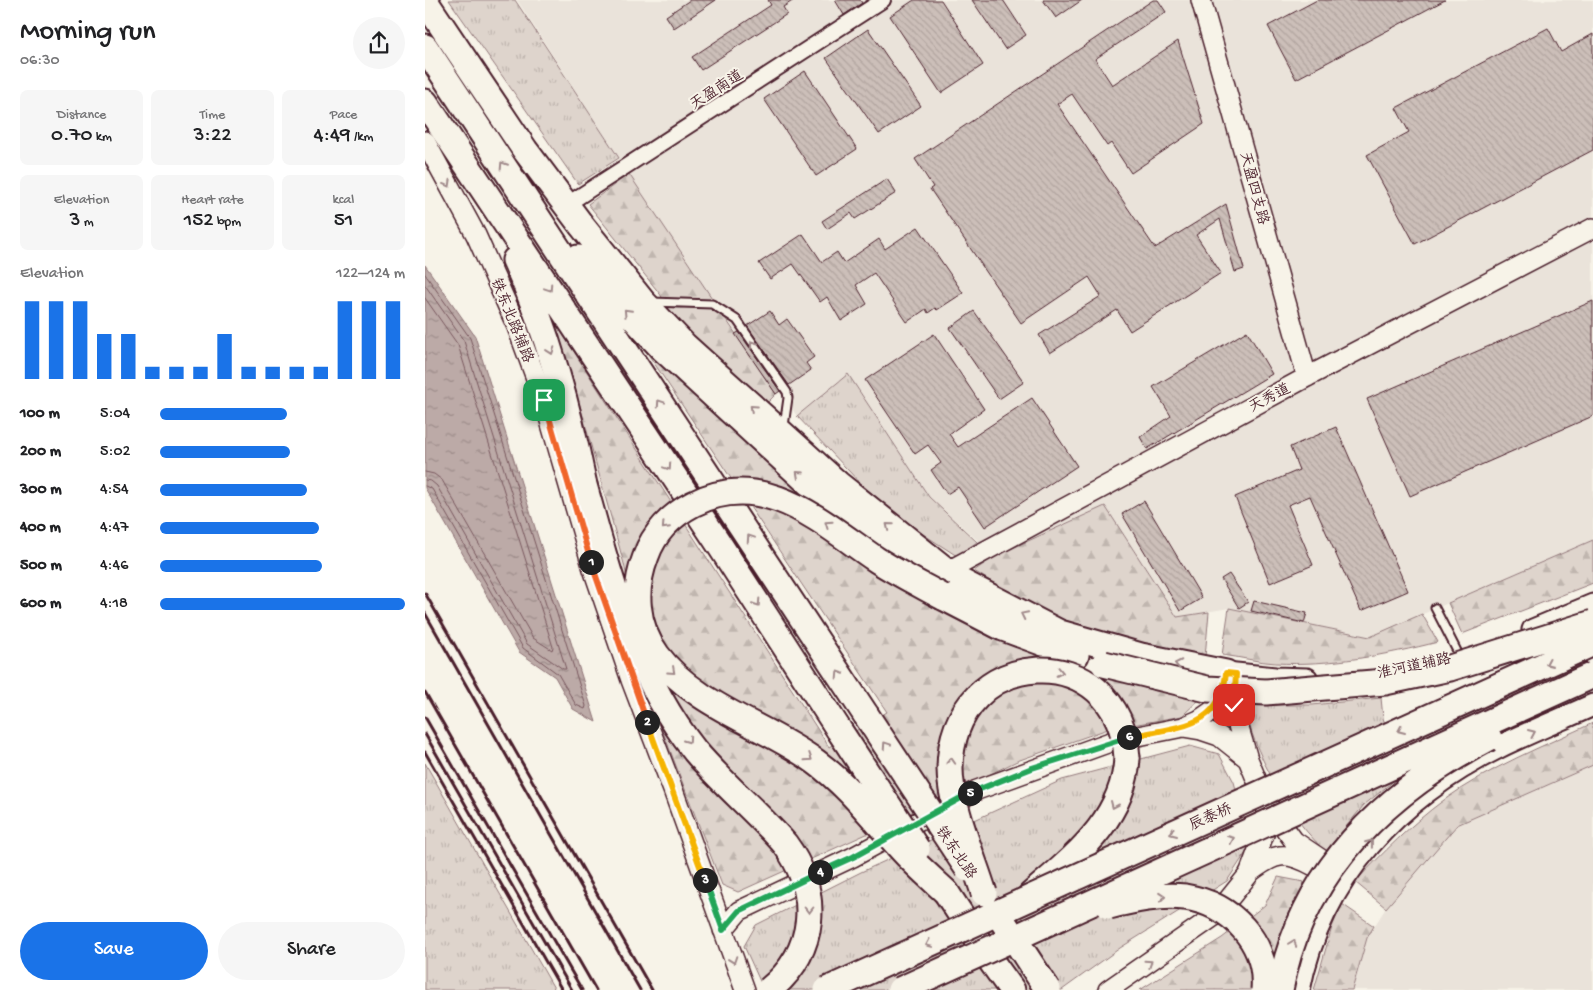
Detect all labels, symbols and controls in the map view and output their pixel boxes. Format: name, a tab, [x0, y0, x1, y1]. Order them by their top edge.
text: Morning run	[20, 16, 155, 49]
button: share	[353, 17, 405, 69]
text: 06:30	[20, 52, 60, 71]
street label: 天盈南道	[686, 66, 747, 115]
text: Distance	[57, 107, 106, 124]
text: Time	[200, 107, 225, 124]
text: Pace	[330, 107, 357, 124]
text: 0.70	[51, 124, 92, 149]
text: 3:22	[193, 124, 232, 149]
text: 4:49	[314, 124, 351, 149]
text: km	[92, 129, 112, 146]
text: /km	[351, 129, 373, 146]
street label: 天盈四支路	[1235, 150, 1271, 227]
one-way arrow	[499, 162, 509, 171]
one-way arrow	[442, 178, 452, 187]
text: Elevation	[54, 192, 109, 209]
text: Heart rate	[181, 192, 244, 209]
text: kcal	[333, 192, 354, 209]
text: 3	[69, 209, 80, 234]
text: 152	[184, 209, 214, 234]
text: 51	[334, 209, 353, 234]
text: m	[80, 214, 94, 231]
text: bpm	[214, 214, 241, 231]
text: Elevation	[20, 265, 84, 284]
text: 122–124 m	[336, 265, 405, 284]
street label: 铁东北路辅路	[486, 276, 536, 366]
one-way arrow	[542, 283, 552, 292]
one-way arrow	[624, 308, 633, 317]
one-way arrow	[750, 340, 759, 350]
one-way arrow	[545, 347, 555, 355]
pin	[523, 379, 565, 421]
street label: 天秀道	[1246, 380, 1294, 417]
icon: arrive	[530, 386, 558, 414]
one-way arrow	[657, 399, 666, 409]
text: 100 m	[20, 405, 60, 424]
text: 5:04	[100, 405, 130, 424]
one-way arrow	[750, 405, 759, 414]
text: 200 m	[20, 443, 61, 462]
text: 5:02	[100, 443, 130, 462]
one-way arrow	[662, 462, 671, 471]
one-way arrow	[796, 471, 805, 480]
text: 300 m	[20, 481, 62, 500]
text: 4:54	[100, 481, 129, 500]
text: 400 m	[20, 519, 61, 538]
text: 4:47	[100, 519, 128, 538]
one-way arrow	[662, 520, 671, 529]
one-way arrow	[824, 521, 834, 530]
one-way arrow	[886, 523, 895, 531]
one-way arrow	[747, 534, 756, 544]
pin: 1	[579, 550, 603, 574]
text: 1	[589, 554, 594, 571]
text: 500 m	[20, 557, 62, 576]
text: 4:46	[100, 557, 128, 576]
text: 600 m	[20, 595, 61, 614]
text: 4:18	[100, 595, 128, 614]
one-way arrow	[751, 597, 760, 607]
one-way arrow	[1020, 611, 1029, 621]
street label: 淮河道辅路	[1376, 650, 1453, 684]
one-way arrow	[1545, 657, 1554, 667]
one-way arrow	[1174, 660, 1183, 670]
one-way arrow	[667, 665, 676, 674]
one-way arrow	[1056, 667, 1065, 677]
one-way arrow	[836, 670, 846, 679]
pin	[1213, 684, 1255, 726]
icon: check	[1220, 691, 1248, 719]
pin: 2	[635, 710, 659, 734]
text: 2	[644, 714, 651, 731]
pin: 6	[1117, 724, 1141, 750]
one-way arrow	[1397, 724, 1406, 734]
one-way arrow	[1527, 728, 1536, 739]
text: 6	[1126, 729, 1133, 746]
one-way arrow	[682, 734, 691, 743]
one-way arrow	[883, 741, 892, 751]
one-way arrow	[804, 751, 813, 761]
one-way arrow	[945, 757, 956, 765]
pin: 5	[957, 780, 983, 806]
text: 5	[967, 785, 974, 802]
one-way arrow	[1109, 800, 1120, 809]
street label: 辰泰桥	[1187, 800, 1235, 835]
street label: 铁东北路	[931, 823, 980, 883]
one-way arrow	[1169, 827, 1178, 838]
one-way arrow	[1226, 835, 1235, 846]
one-way arrow	[1365, 840, 1373, 849]
pin: 4	[807, 860, 833, 884]
text: 4	[817, 864, 824, 881]
pin: 3	[693, 868, 717, 892]
text: 3	[702, 872, 709, 889]
one-way arrow	[1158, 892, 1166, 903]
one-way arrow	[804, 906, 814, 914]
button: Save	[20, 922, 208, 980]
button: Share	[218, 922, 405, 980]
one-way arrow	[925, 937, 934, 948]
one-way arrow	[1287, 939, 1297, 948]
one-way arrow	[727, 956, 737, 964]
one-way arrow	[1143, 960, 1152, 969]

